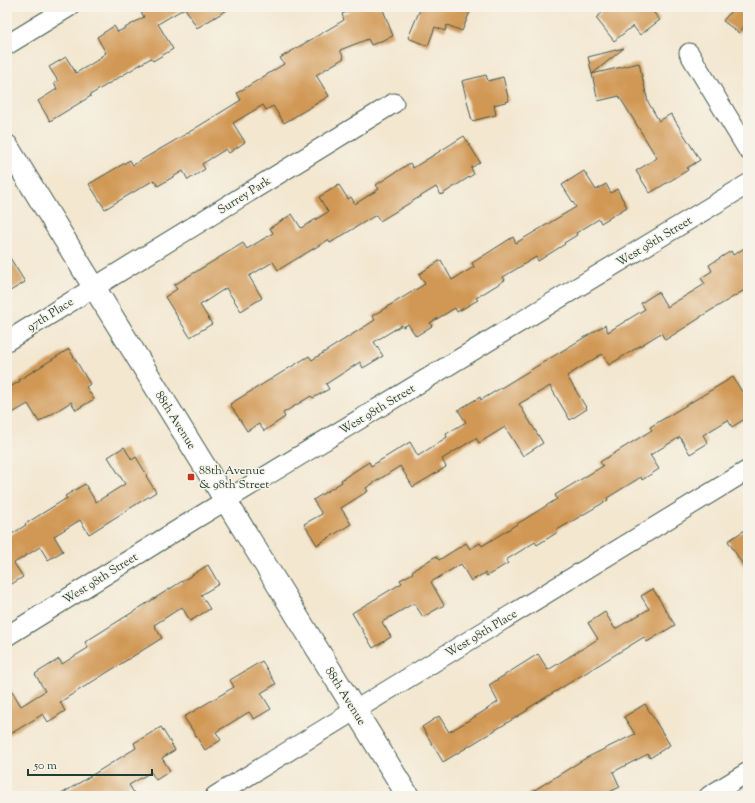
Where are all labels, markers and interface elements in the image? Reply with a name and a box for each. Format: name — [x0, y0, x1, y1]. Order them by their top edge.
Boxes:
street label: Surrey Park — [214, 172, 275, 219]
street label: West 98th Street — [613, 212, 696, 272]
street label: 97th Place — [24, 293, 78, 336]
street label: West 98th Street — [336, 380, 419, 440]
street label: 88th Avenue — [150, 388, 200, 454]
place label: 88th Avenue & 98th Street — [199, 462, 269, 494]
marker: 88th Avenue & 98th Street — [186, 472, 196, 482]
street label: West 98th Street — [59, 549, 142, 609]
street label: West 98th Place — [442, 605, 521, 662]
street label: 88th Avenue — [320, 664, 370, 730]
scale bar — [28, 751, 152, 777]
text: 50 m — [33, 757, 57, 775]

